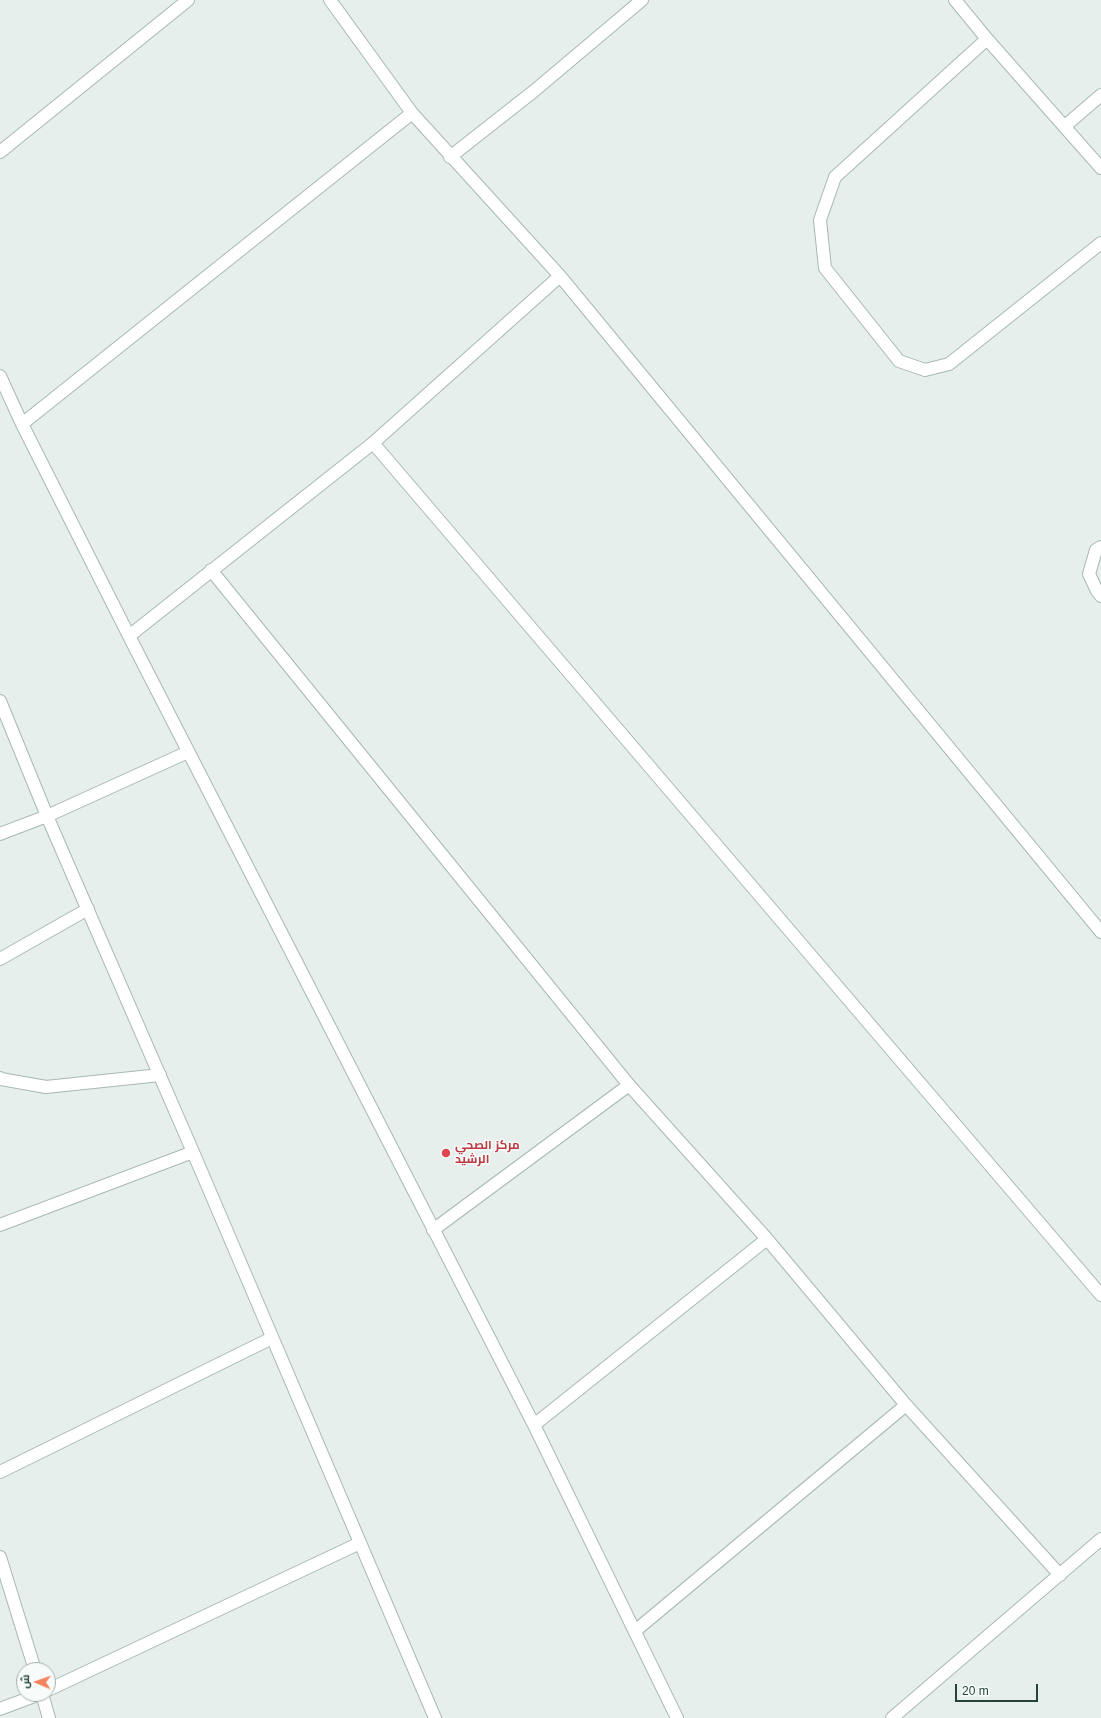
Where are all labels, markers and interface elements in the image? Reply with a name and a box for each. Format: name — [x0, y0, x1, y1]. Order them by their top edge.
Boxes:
place label: مركز الصحي الرشيد — [455, 1139, 520, 1167]
marker: مركز الصحي الرشيد — [440, 1147, 452, 1159]
north arrow — [16, 1662, 56, 1702]
text: ش — [19, 1674, 31, 1689]
scale bar — [957, 1676, 1040, 1702]
text: 20 m — [962, 1684, 989, 1698]

